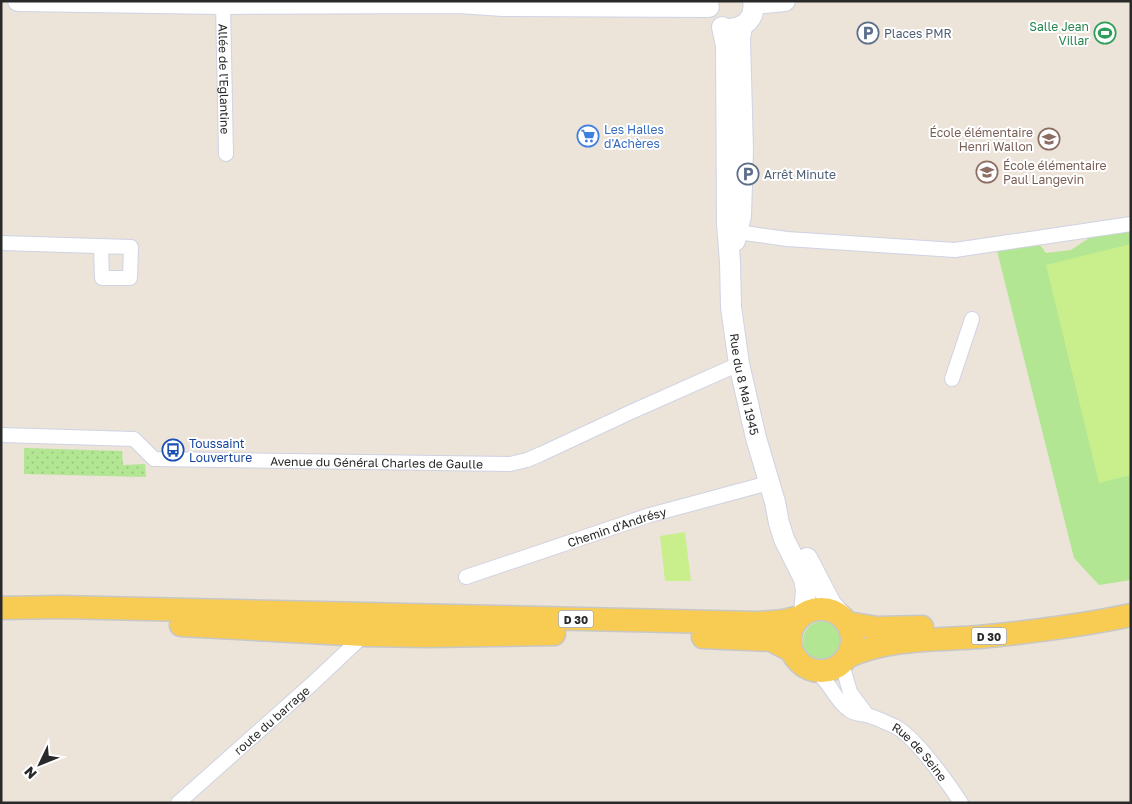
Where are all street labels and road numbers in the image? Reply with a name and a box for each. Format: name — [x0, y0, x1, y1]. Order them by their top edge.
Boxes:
street label: Allée de l'Eglantine — [216, 24, 233, 134]
street label: Rue du 8 Mai 1945 — [727, 332, 763, 437]
street label: Avenue du Général Charles de Gaulle — [270, 453, 483, 471]
street label: Chemin d'Andrésy — [565, 503, 668, 550]
road number: D 30 — [558, 610, 594, 628]
road number: D 30 — [972, 628, 1006, 644]
street label: route du barrage — [231, 682, 312, 757]
street label: Rue de Seine — [890, 719, 951, 784]

